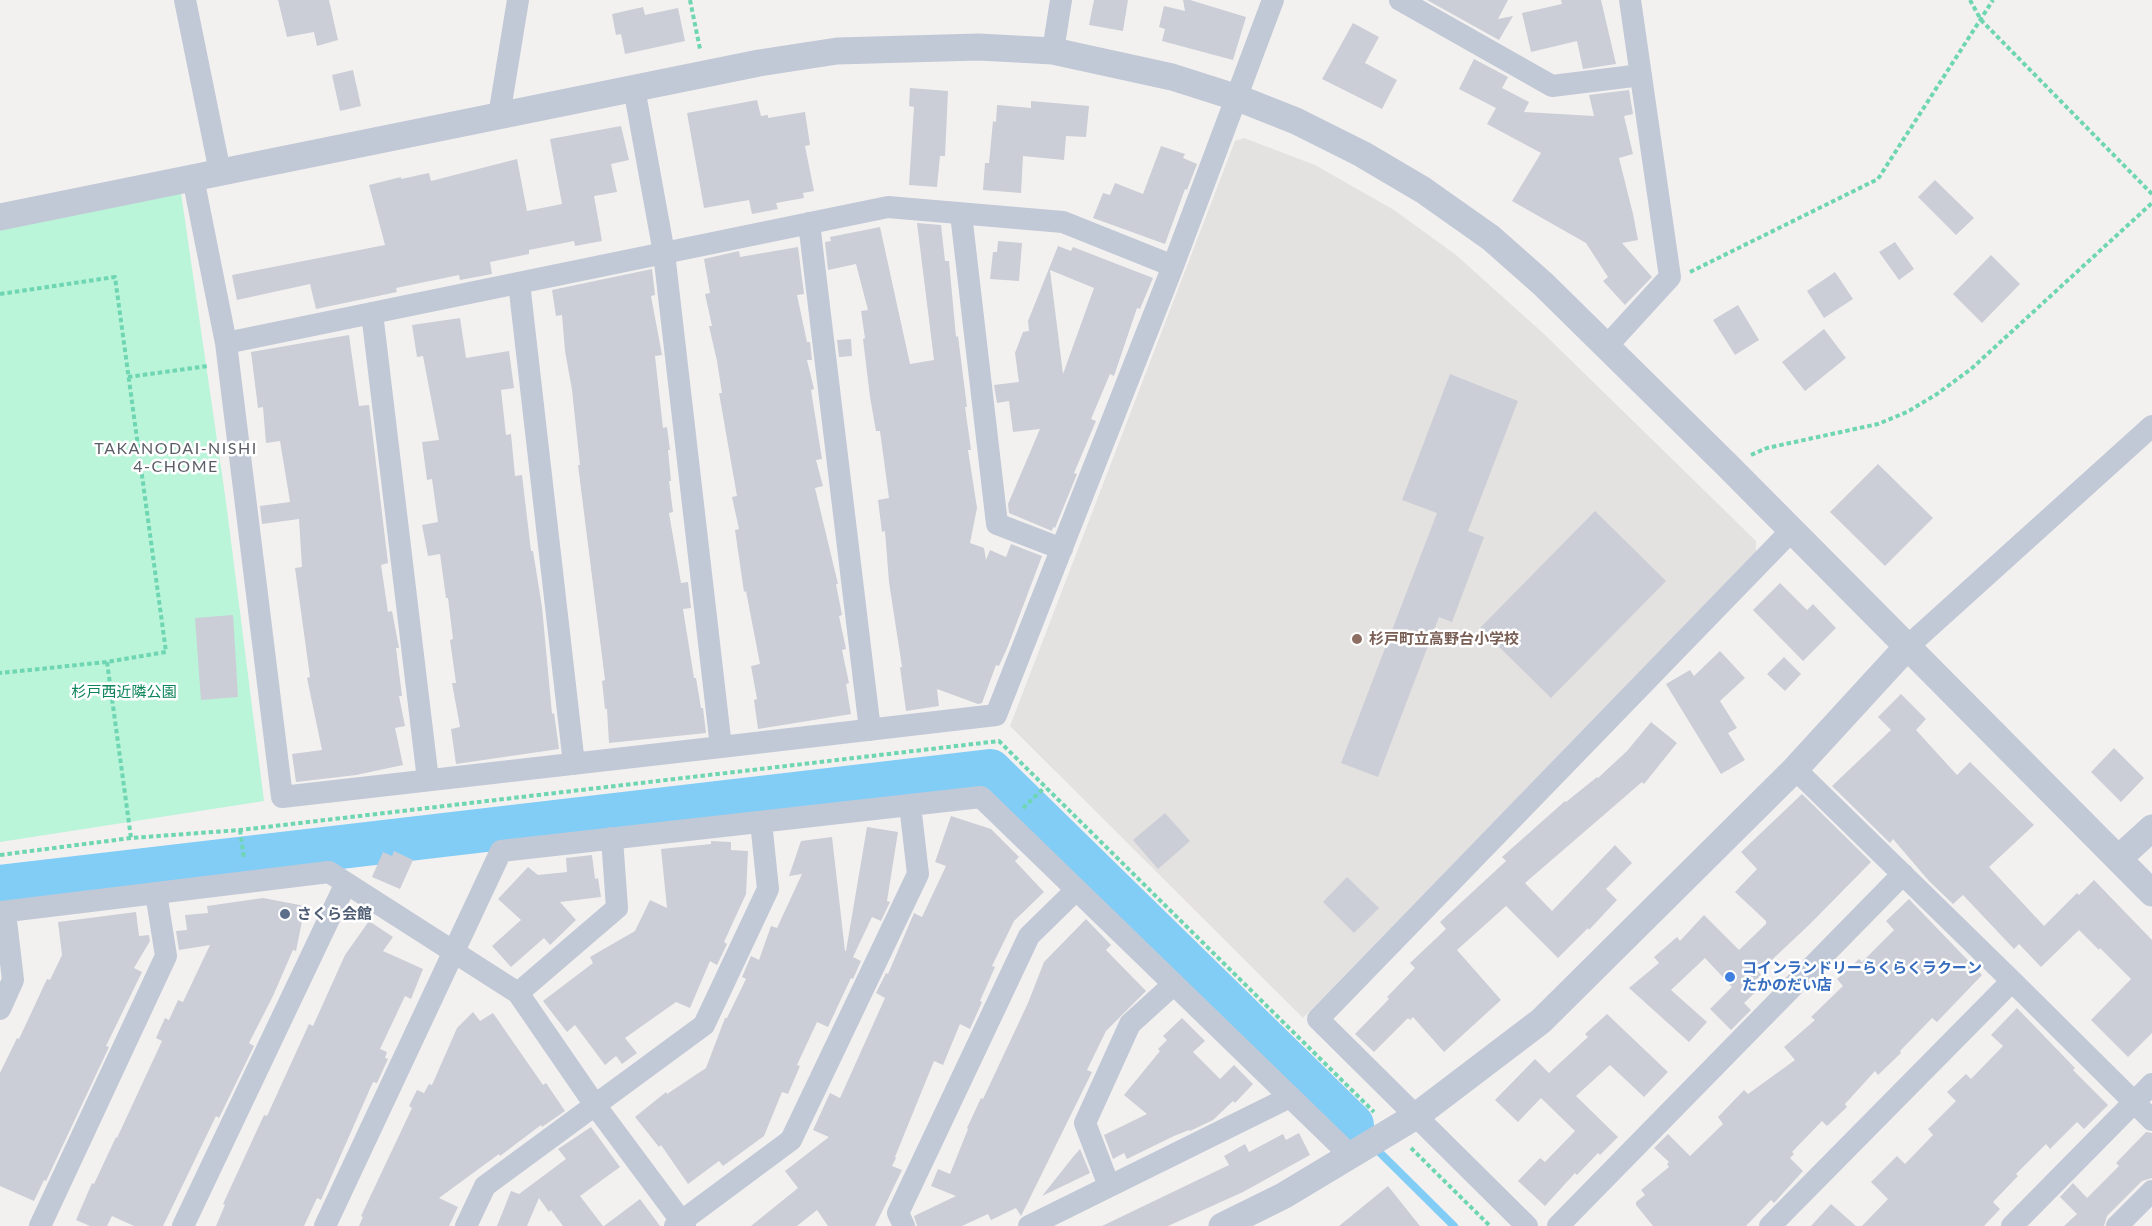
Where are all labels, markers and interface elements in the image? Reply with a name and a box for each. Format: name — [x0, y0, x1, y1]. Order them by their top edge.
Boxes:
district label: TAKANODAI-NISHI 4-CHOME — [94, 439, 258, 477]
place label: 杉戸町立高野台小学校 — [1369, 630, 1519, 648]
marker: 杉戸町立高野台小学校 — [1350, 632, 1364, 646]
park label: 杉戸西近隣公園 — [72, 683, 176, 701]
place label: さくら会館 — [297, 905, 372, 923]
marker: さくら会館 — [278, 907, 292, 921]
place label: コインランドリーらくらくラクーン たかのだい店 — [1742, 959, 1982, 994]
marker: コインランドリーらくらくラクーン たかのだい店 — [1723, 970, 1737, 984]

